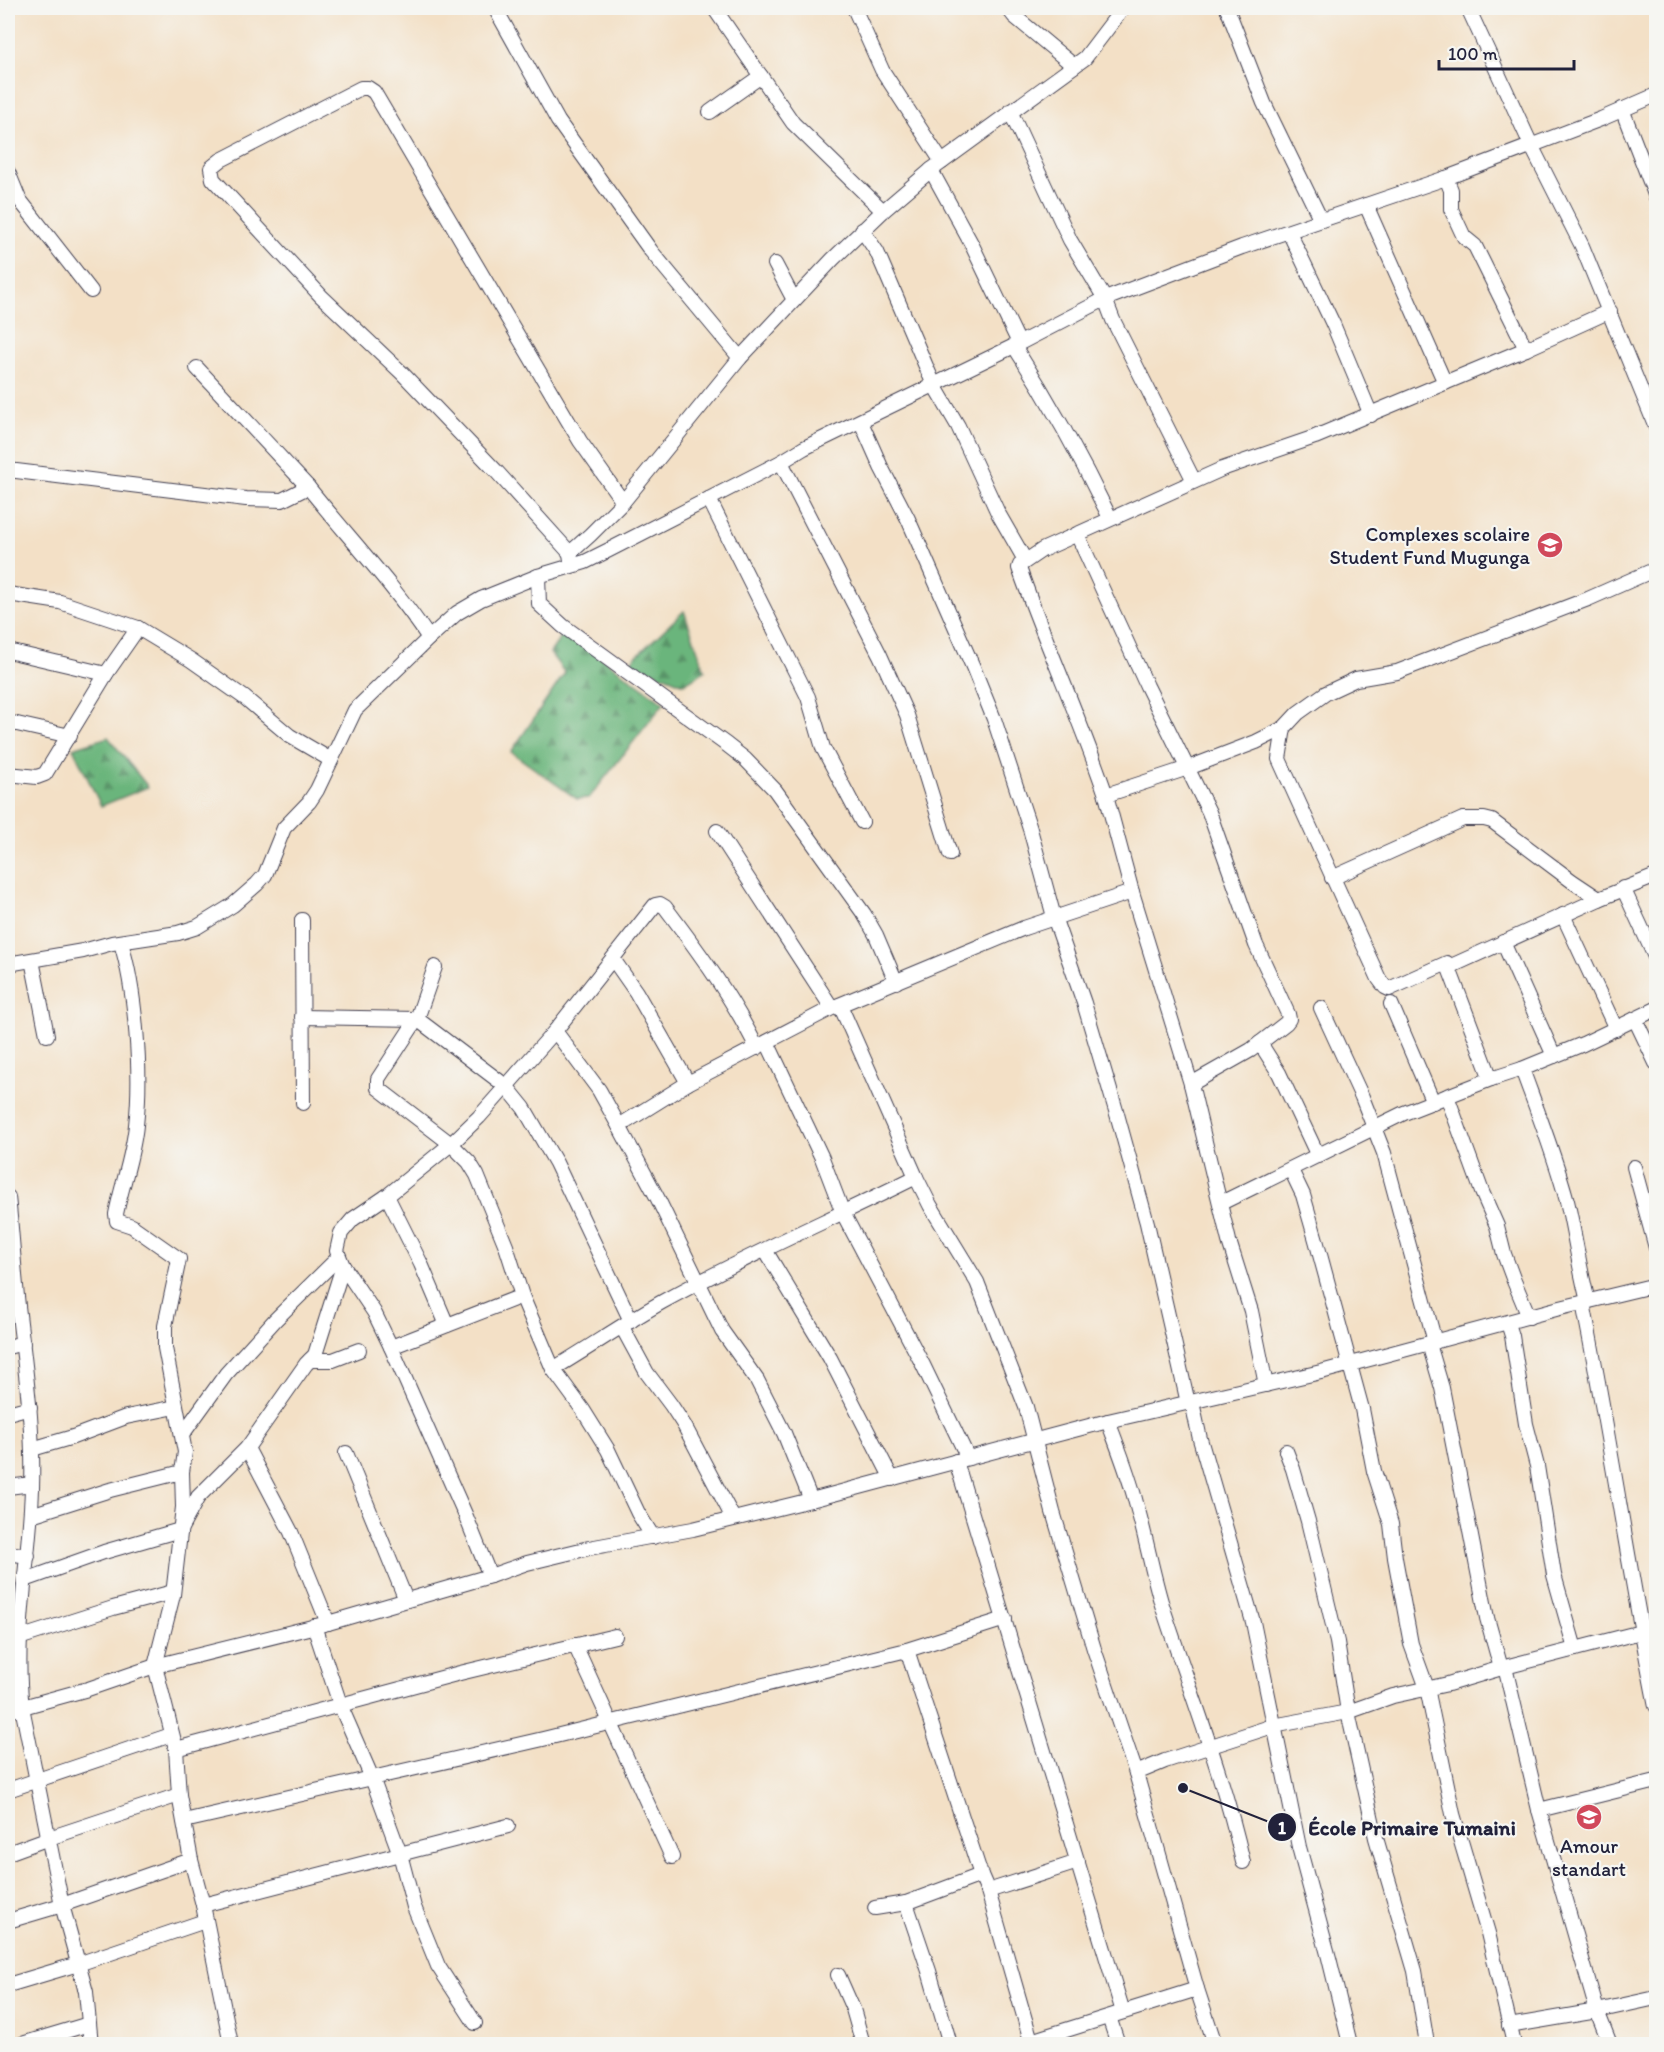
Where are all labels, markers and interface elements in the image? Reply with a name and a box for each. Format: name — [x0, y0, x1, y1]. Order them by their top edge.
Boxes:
scale bar — [1439, 33, 1574, 71]
text: 100 m — [1448, 43, 1498, 65]
place label: Complexes scolaire Student Fund Mugunga — [1330, 522, 1531, 569]
school or university icon: Complexes scolaire Student Fund Mugunga — [1535, 530, 1565, 560]
school or university icon: Amour standart — [1574, 1802, 1604, 1832]
callout: École Primaire Tumaini — [1267, 1808, 1527, 1847]
text: École Primaire Tumaini — [1308, 1815, 1516, 1840]
text: 1 — [1278, 1817, 1287, 1839]
place label: Amour standart — [1552, 1834, 1626, 1881]

